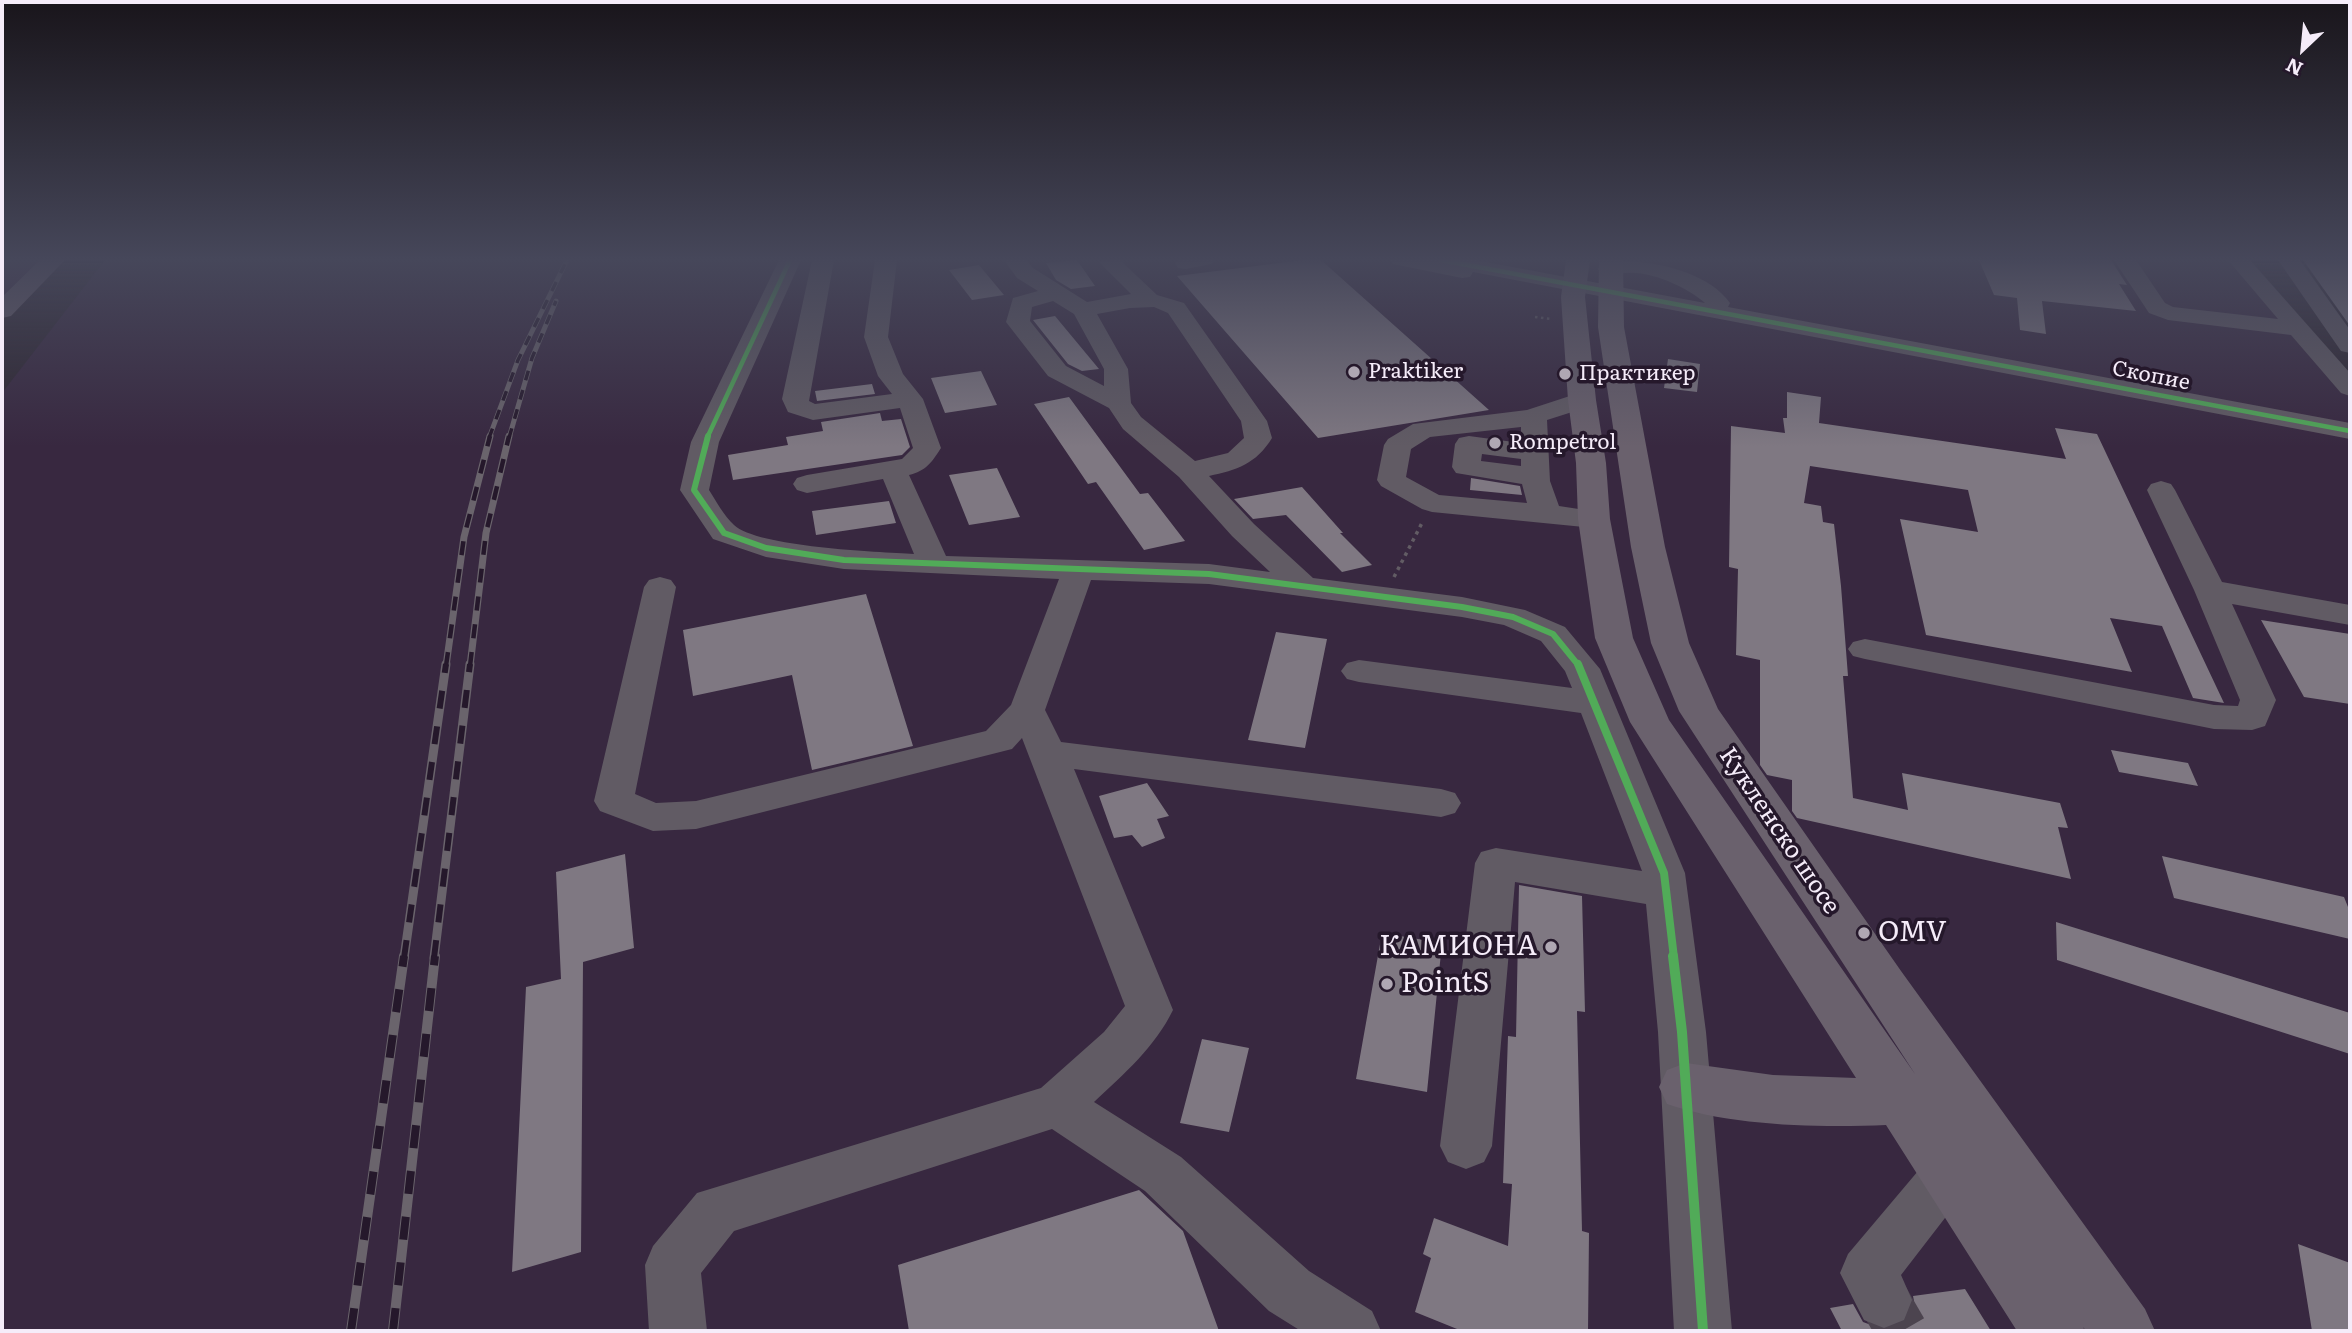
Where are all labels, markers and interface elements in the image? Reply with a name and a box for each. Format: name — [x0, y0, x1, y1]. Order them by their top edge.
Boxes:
north arrow — [2268, 14, 2338, 84]
text: N — [2280, 52, 2307, 84]
street label: Скопие — [2110, 356, 2192, 396]
place label: Praktiker — [1368, 359, 1463, 385]
place label: Практикер — [1579, 361, 1696, 387]
marker: Praktiker — [1346, 364, 1362, 380]
marker: Практикер — [1557, 366, 1573, 382]
place label: Rompetrol — [1509, 430, 1616, 456]
marker: Rompetrol — [1487, 435, 1503, 451]
street label: Кукленско шосе — [1713, 742, 1845, 920]
place label: OMV — [1878, 916, 1947, 950]
marker: OMV — [1856, 925, 1872, 941]
place label: КАМИОНА — [1379, 930, 1537, 964]
marker: КАМИОНА — [1543, 939, 1559, 955]
place label: PointS — [1401, 967, 1489, 1001]
marker: PointS — [1379, 976, 1395, 992]

